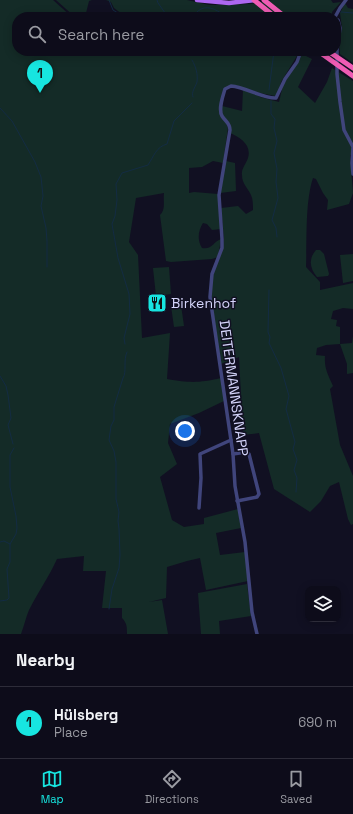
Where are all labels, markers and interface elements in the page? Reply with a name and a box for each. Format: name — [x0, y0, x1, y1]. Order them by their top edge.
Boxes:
search box — [12, 12, 341, 56]
icon: search — [26, 23, 48, 45]
text: Search here — [58, 25, 144, 44]
pin: 1 — [27, 60, 53, 93]
restaurant icon: Birkenhof — [146, 292, 168, 314]
place label: Birkenhof — [171, 294, 236, 312]
street label: DEITERMANNSKNAPP — [216, 319, 252, 457]
your location — [175, 421, 195, 441]
map controls — [305, 586, 341, 622]
button: layers — [305, 586, 341, 622]
text: Nearby — [16, 649, 75, 671]
text: Hülsberg — [54, 705, 118, 724]
text: 1 — [26, 714, 32, 731]
text: 690 m — [298, 714, 337, 731]
text: Place — [54, 724, 88, 741]
tab: Map — [41, 768, 64, 806]
tab: Directions — [145, 768, 199, 806]
tab: Saved — [280, 768, 312, 806]

